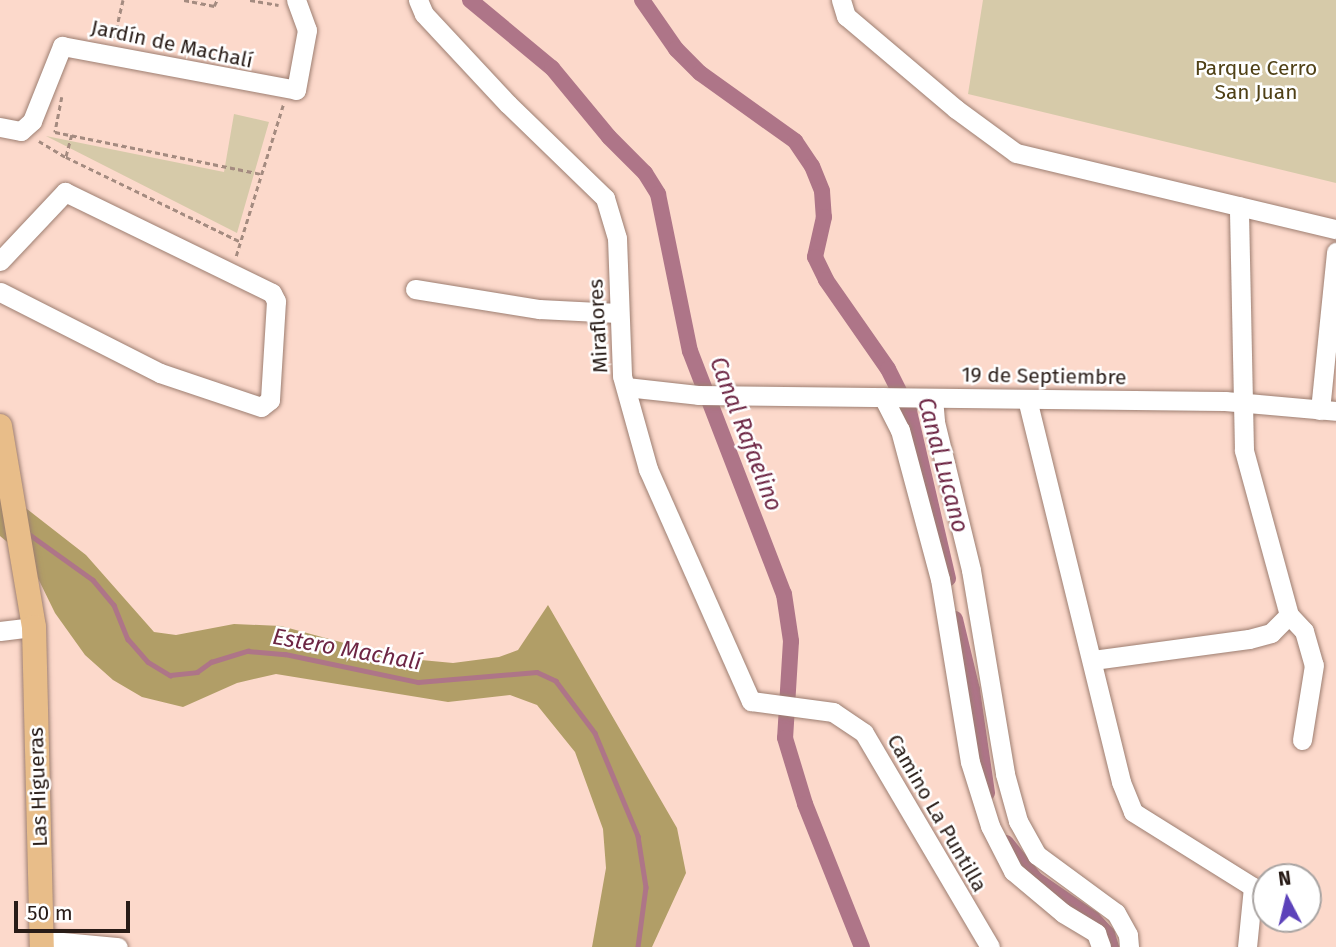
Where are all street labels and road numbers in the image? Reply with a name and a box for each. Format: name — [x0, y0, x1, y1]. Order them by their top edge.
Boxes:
street label: Jardín de Machalí — [89, 15, 255, 73]
street label: Miraflores — [583, 278, 613, 374]
street label: 19 de Septiembre — [961, 362, 1127, 390]
street label: Las Higueras — [23, 727, 53, 847]
street label: Camino La Puntilla — [882, 730, 992, 896]

